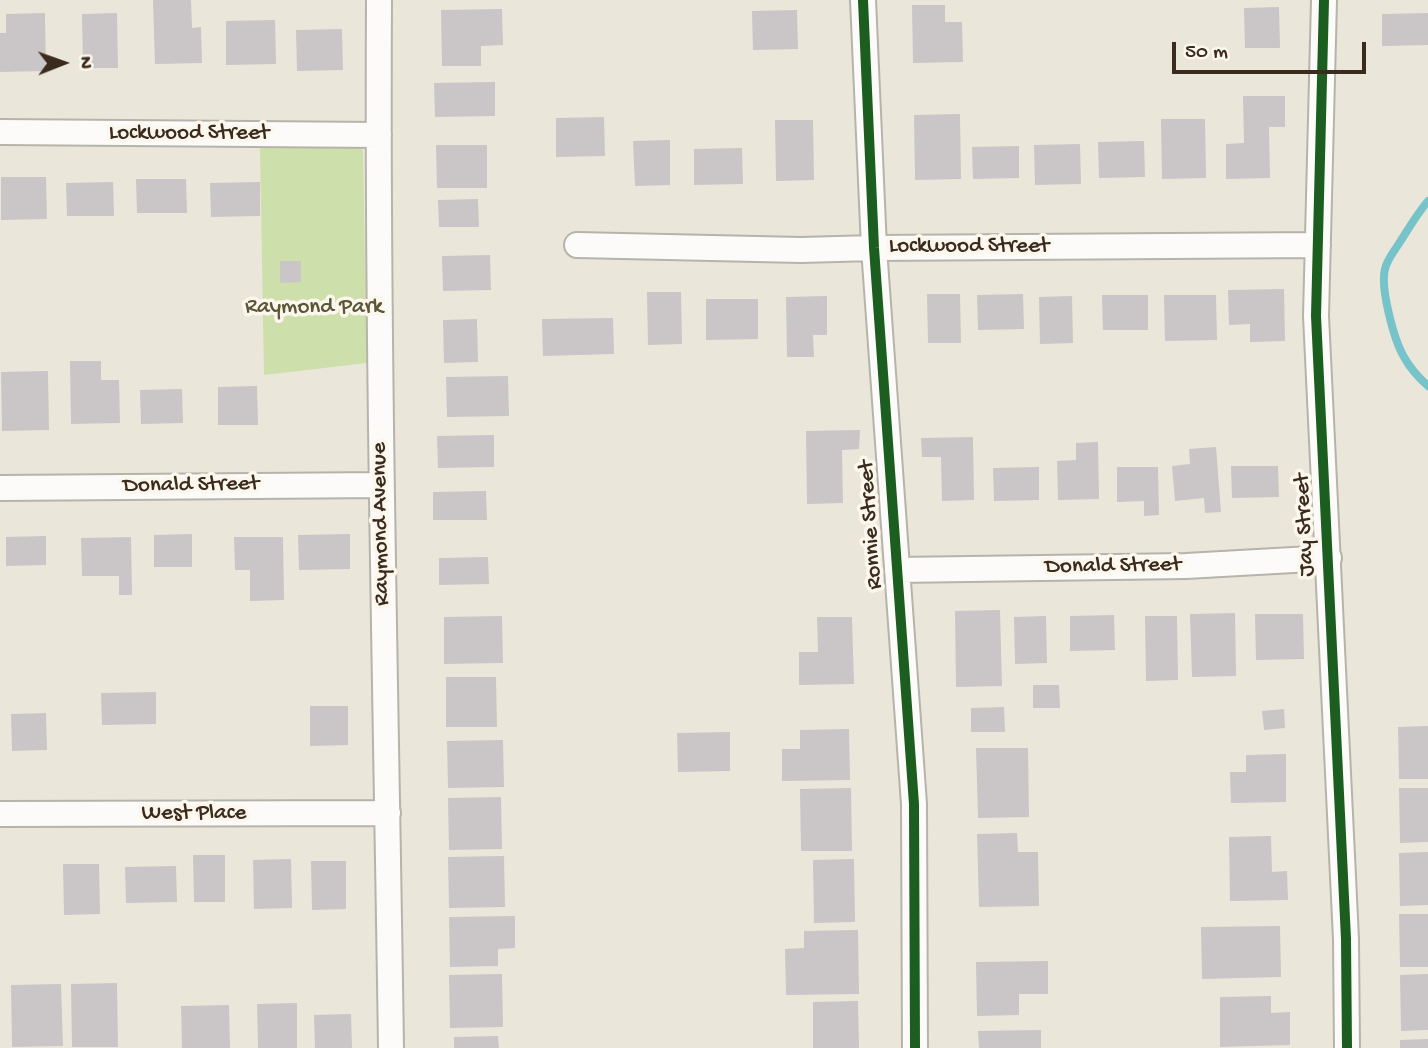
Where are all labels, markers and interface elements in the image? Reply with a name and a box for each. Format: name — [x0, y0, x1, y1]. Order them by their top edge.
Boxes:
north arrow — [28, 28, 98, 98]
scale bar — [1176, 28, 1370, 72]
text: 50 m — [1185, 41, 1228, 66]
text: N — [73, 56, 96, 69]
street label: Lockwood Street — [109, 120, 269, 148]
street label: Lockwood Street — [889, 233, 1049, 261]
park label: Raymond Park — [245, 294, 383, 322]
street label: Raymond Avenue — [367, 442, 397, 606]
street label: Ronnie Street — [854, 459, 890, 591]
street label: Donald Street — [123, 471, 259, 501]
street label: Jay Street — [1290, 473, 1322, 577]
street label: Donald Street — [1045, 552, 1181, 582]
street label: West Place — [142, 800, 246, 828]

